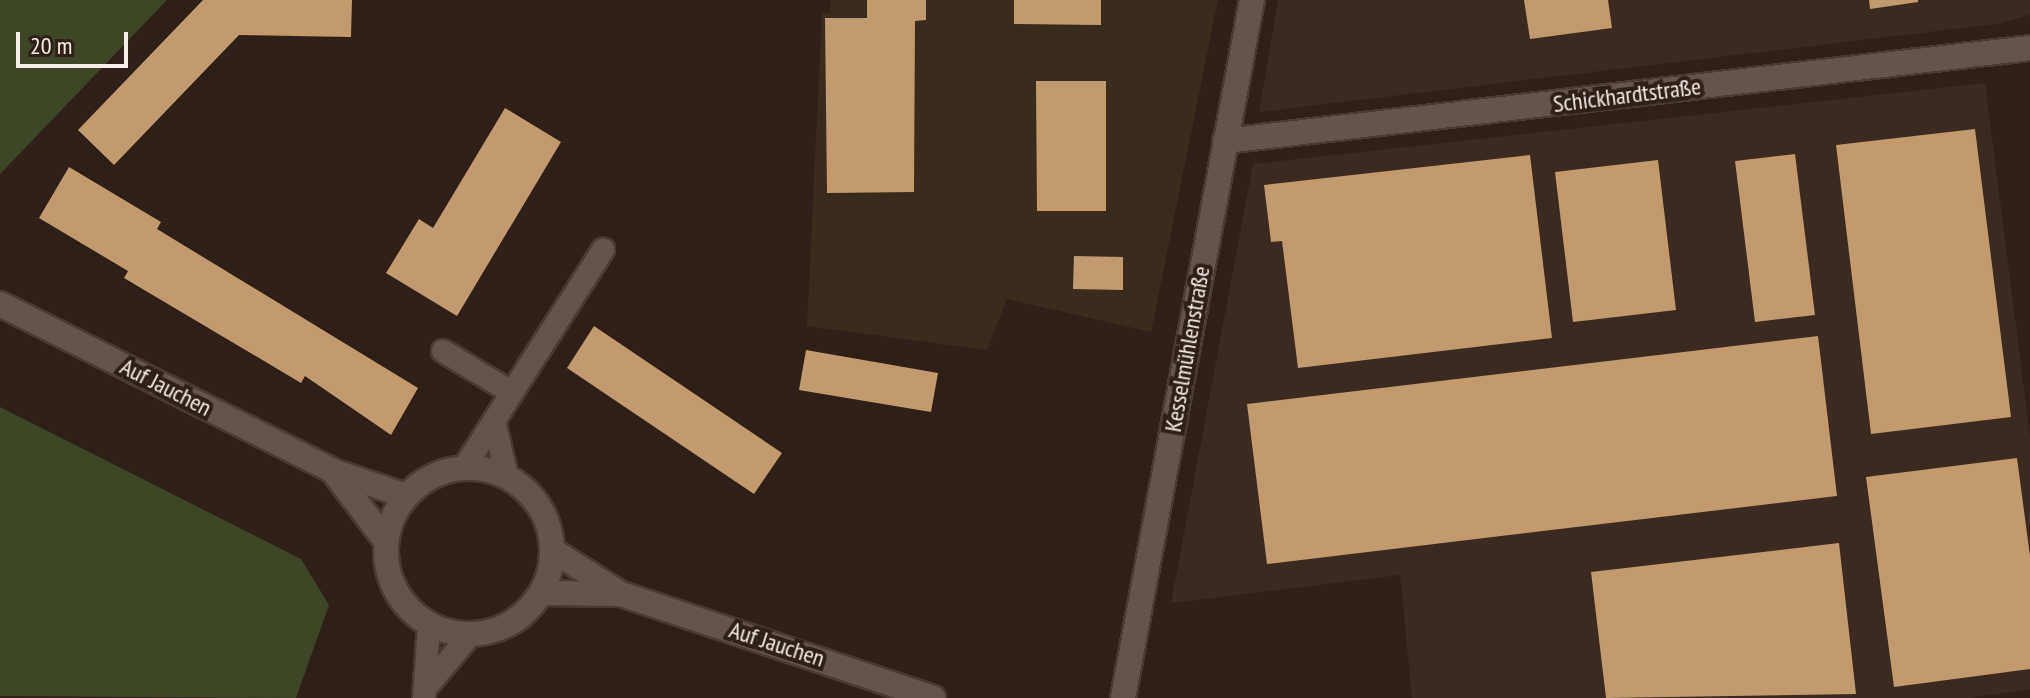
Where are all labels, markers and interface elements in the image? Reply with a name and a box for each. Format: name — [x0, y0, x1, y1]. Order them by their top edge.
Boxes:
scale bar — [20, 16, 132, 66]
text: 20 m — [30, 30, 72, 61]
street label: Schickhardtstraße — [1551, 72, 1703, 118]
street label: Kesselmühlenstraße — [1158, 264, 1216, 434]
street label: Auf Jauchen — [116, 352, 216, 422]
street label: Auf Jauchen — [726, 615, 828, 673]

